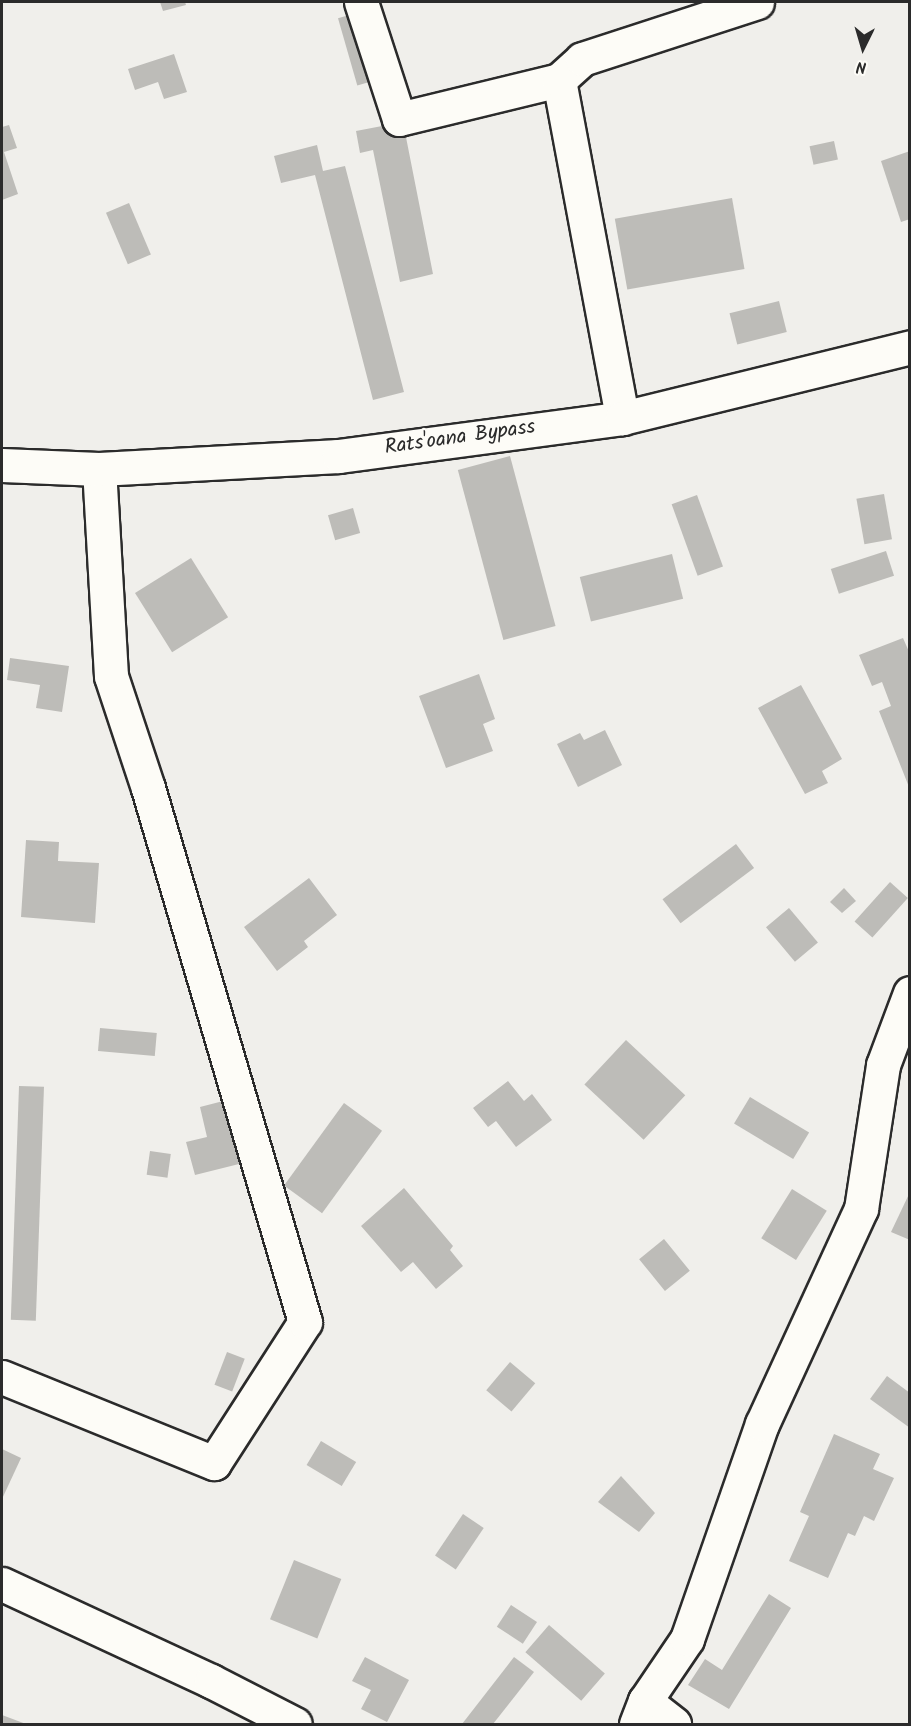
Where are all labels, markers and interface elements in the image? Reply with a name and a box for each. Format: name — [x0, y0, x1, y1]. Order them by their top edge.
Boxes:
north arrow — [833, 18, 893, 78]
text: N — [855, 54, 868, 79]
street label: Rats'oana Bypass — [383, 415, 537, 461]

